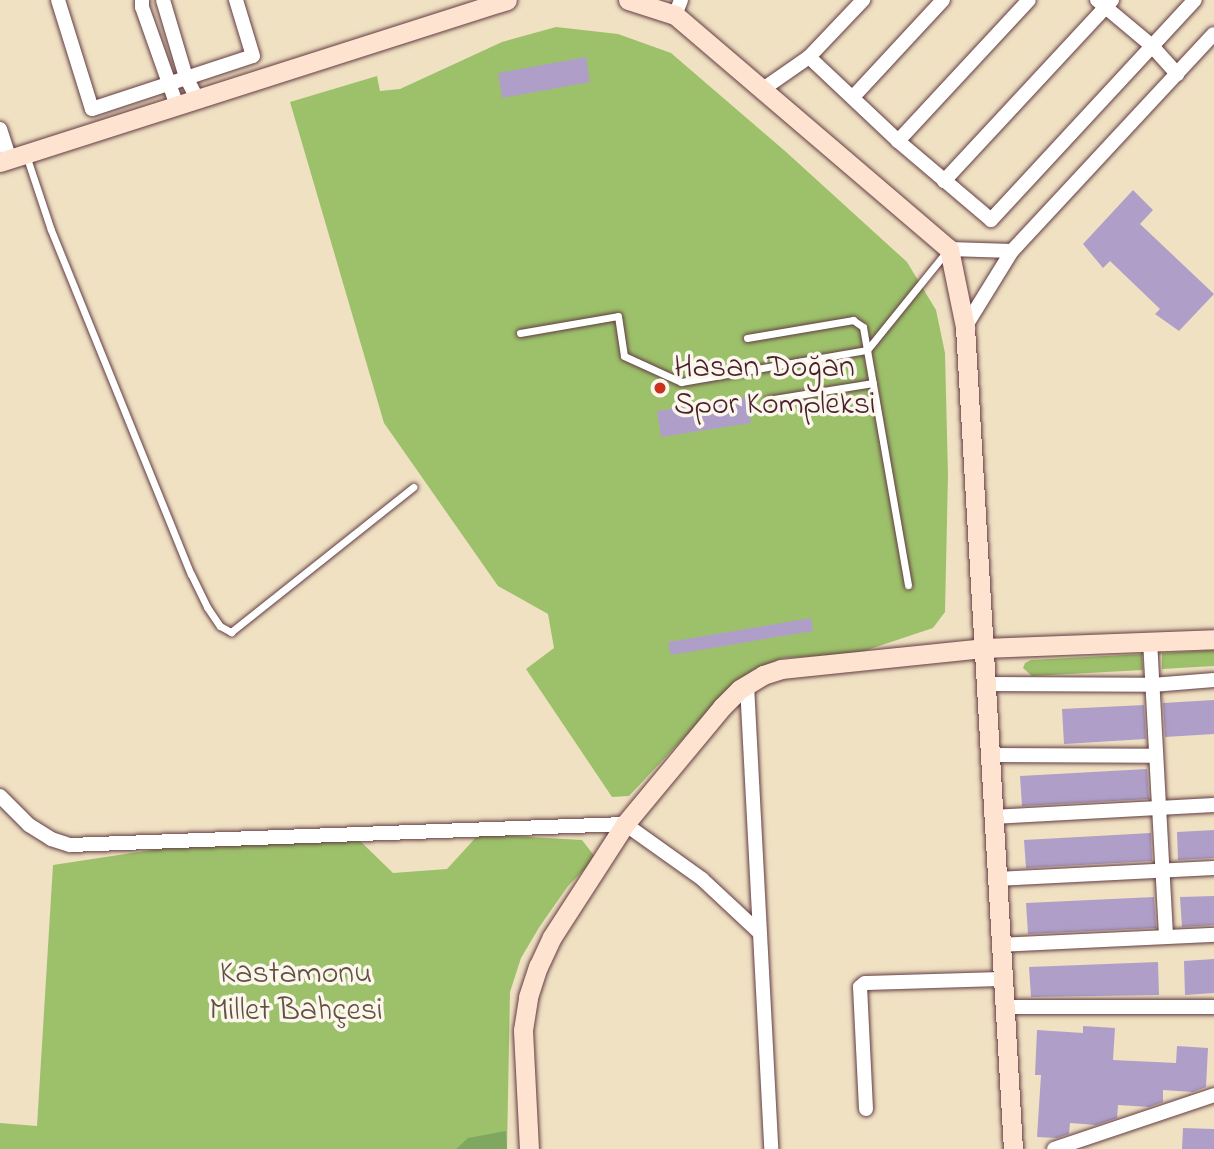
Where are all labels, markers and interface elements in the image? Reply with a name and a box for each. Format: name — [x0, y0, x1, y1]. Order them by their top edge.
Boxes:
place label: Hasan Doğan Spor Kompleksi — [674, 351, 876, 426]
marker: Hasan Doğan Spor Kompleksi — [652, 380, 668, 396]
park label: Kastamonu Millet Bahçesi — [209, 957, 383, 1032]

